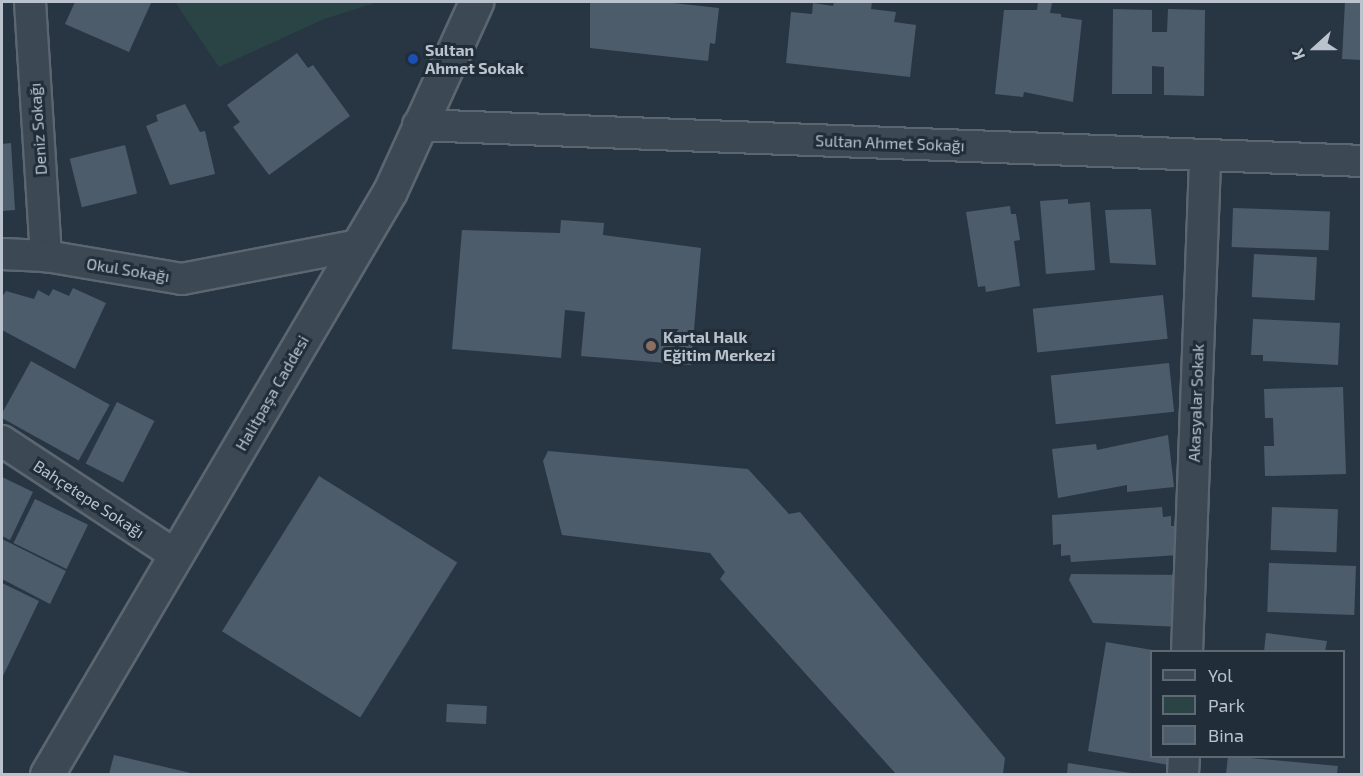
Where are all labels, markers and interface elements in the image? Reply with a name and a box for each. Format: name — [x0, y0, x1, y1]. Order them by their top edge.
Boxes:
north arrow — [1285, 18, 1345, 78]
place label: Sultan Ahmet Sokak — [425, 40, 524, 78]
text: K — [1287, 46, 1308, 63]
marker: Sultan Ahmet Sokak — [406, 52, 420, 66]
street label: Deniz Sokağı — [25, 82, 51, 176]
street label: Sultan Ahmet Sokağı — [815, 131, 965, 155]
street label: Okul Sokağı — [85, 254, 171, 286]
place label: Kartal Halk Eğitim Merkezi — [663, 327, 775, 365]
street label: Halitpaşa Caddesi — [231, 332, 313, 454]
marker: Kartal Halk Eğitim Merkezi — [644, 339, 658, 353]
street label: Akasyalar Sokak — [1184, 343, 1208, 463]
street label: Bahçetepe Sokağı — [30, 456, 148, 542]
legend — [1150, 650, 1345, 758]
text: Yol — [1208, 664, 1233, 686]
text: Park — [1208, 694, 1245, 716]
text: Bina — [1208, 724, 1244, 746]

